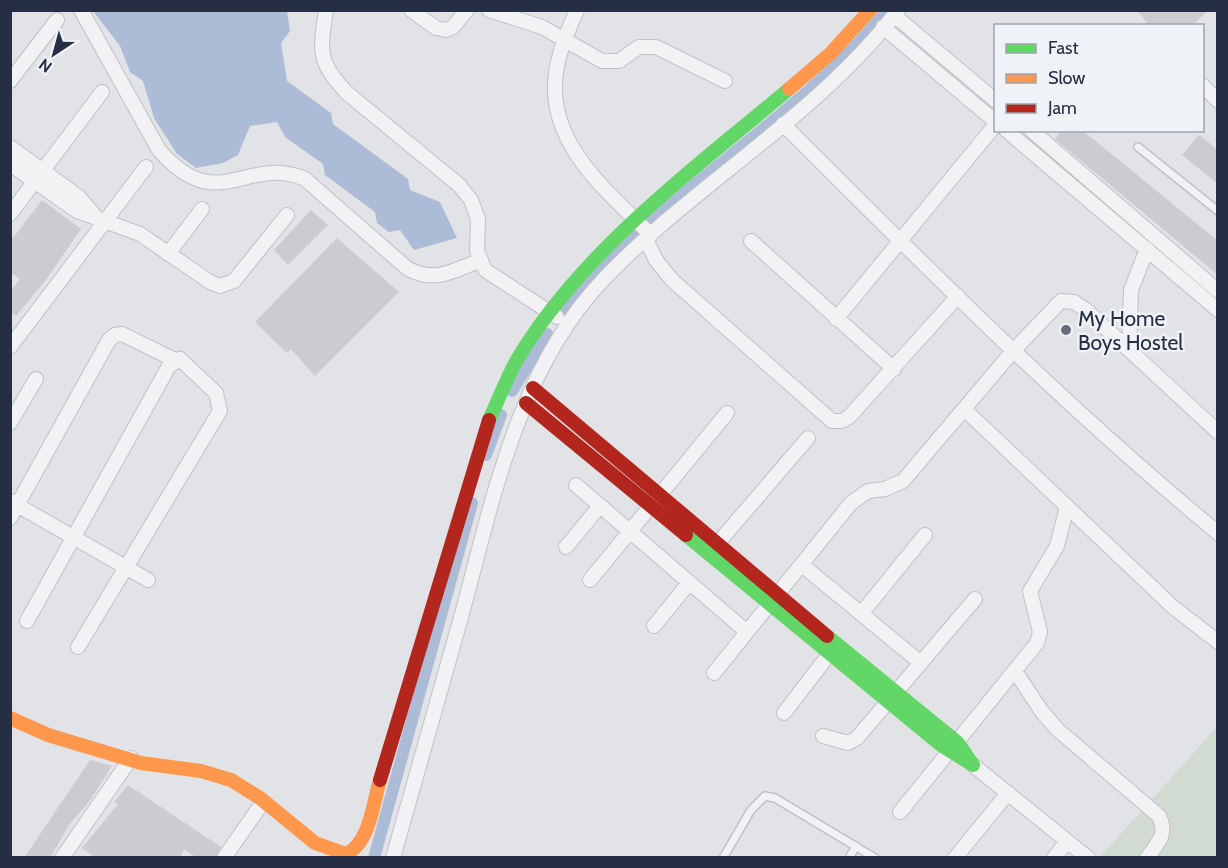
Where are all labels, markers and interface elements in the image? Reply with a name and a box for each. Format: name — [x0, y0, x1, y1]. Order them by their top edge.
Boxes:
north arrow — [24, 24, 84, 84]
legend — [994, 24, 1204, 132]
text: Fast — [1048, 37, 1079, 59]
text: N — [35, 55, 56, 77]
text: Slow — [1048, 67, 1085, 89]
text: Jam — [1047, 97, 1077, 119]
place label: My Home Boys Hostel — [1078, 306, 1183, 355]
marker: My Home Boys Hostel — [1059, 323, 1073, 337]

